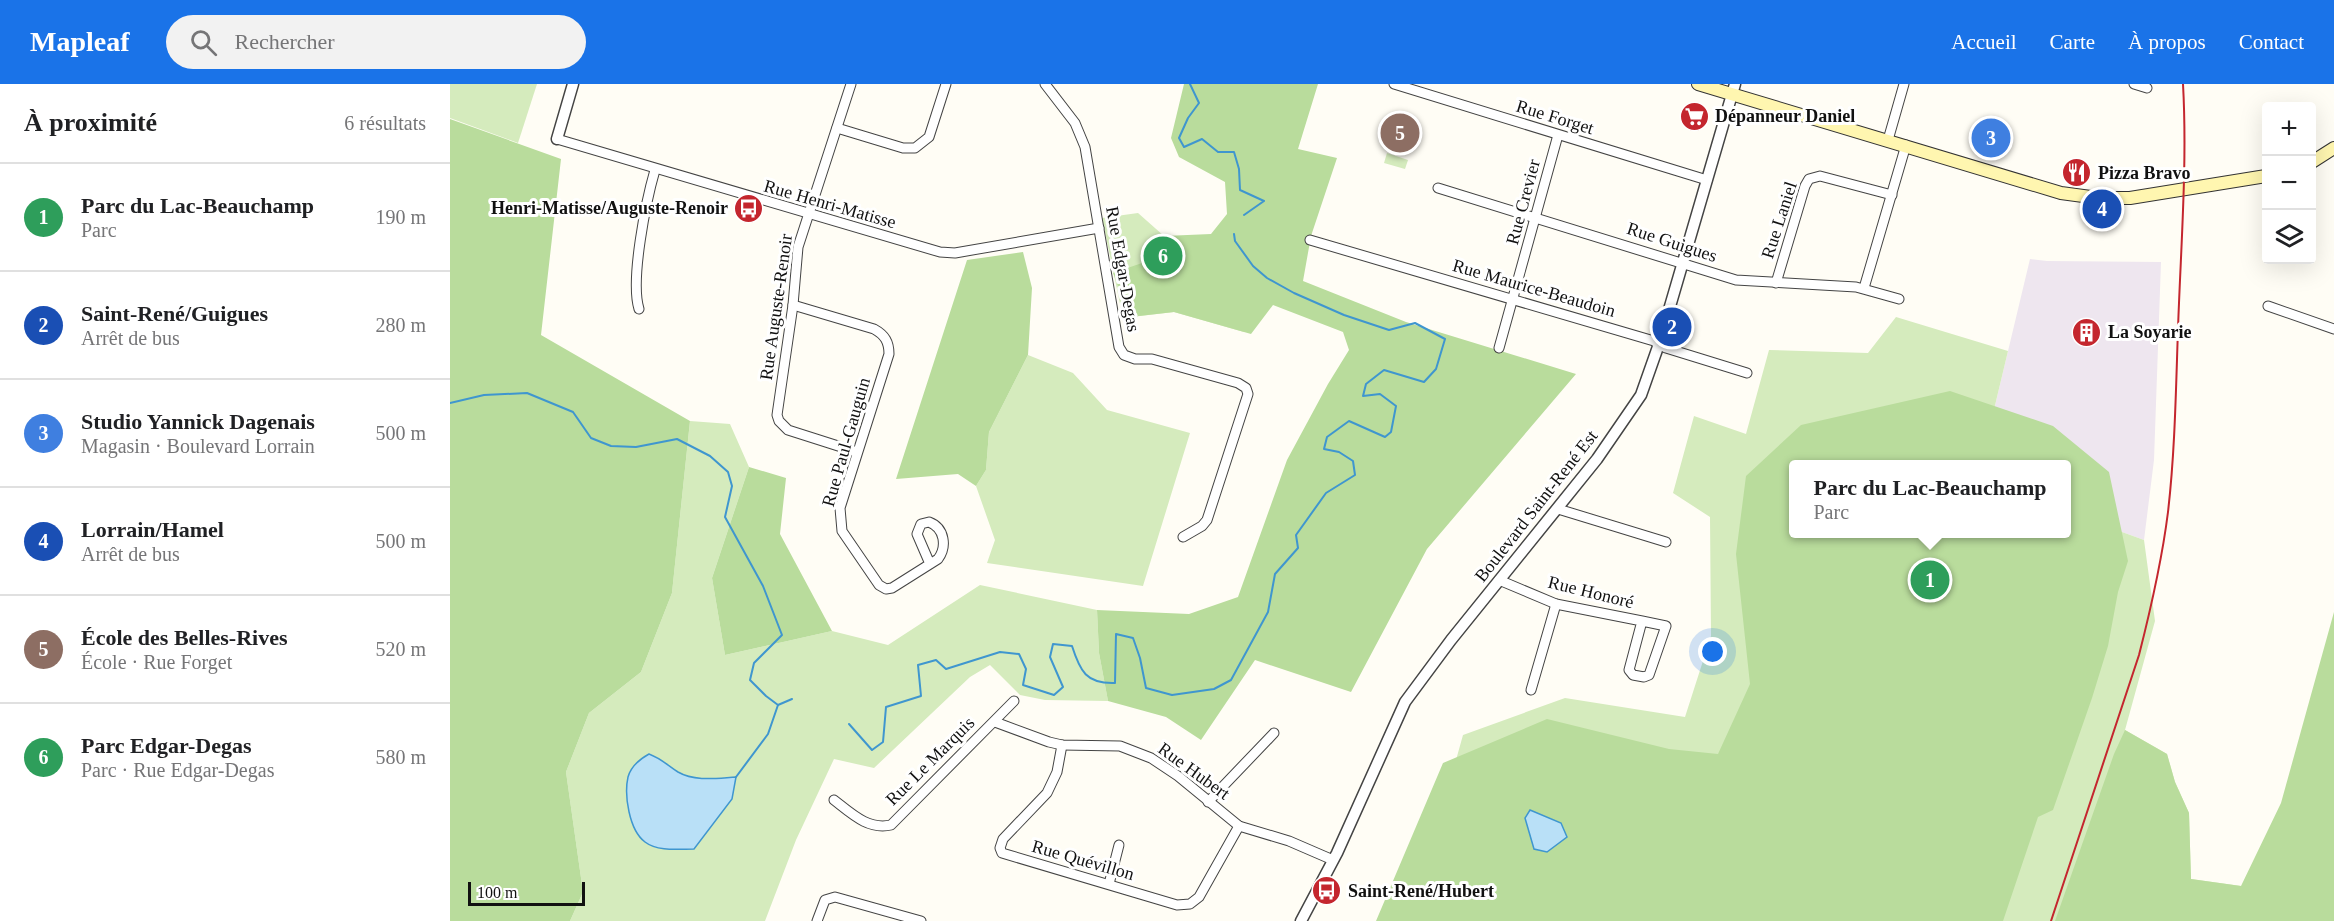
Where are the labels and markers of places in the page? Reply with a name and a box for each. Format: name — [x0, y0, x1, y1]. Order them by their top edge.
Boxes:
supermarket icon: Dépanneur Daniel — [1678, 100, 1710, 132]
place label: Dépanneur Daniel — [1715, 106, 1855, 126]
pin: 5 — [1380, 110, 1420, 156]
pin: 3 — [1972, 116, 2010, 160]
restaurant icon: Pizza Bravo — [2061, 157, 2093, 189]
place label: Pizza Bravo — [2098, 163, 2190, 183]
pin: 4 — [2082, 186, 2122, 232]
bus stop icon: Henri-Matisse/Auguste-Renoir — [733, 192, 765, 224]
place label: Henri-Matisse/Auguste-Renoir — [491, 198, 728, 218]
pin: 6 — [1144, 234, 1182, 279]
pin: 2 — [1652, 304, 1692, 350]
building icon: La Soyarie — [2071, 316, 2103, 348]
place label: La Soyarie — [2108, 322, 2192, 342]
pin: 1 — [1910, 558, 1950, 602]
bus stop icon: Saint-René/Hubert — [1311, 875, 1343, 907]
place label: Saint-René/Hubert — [1348, 881, 1494, 901]

